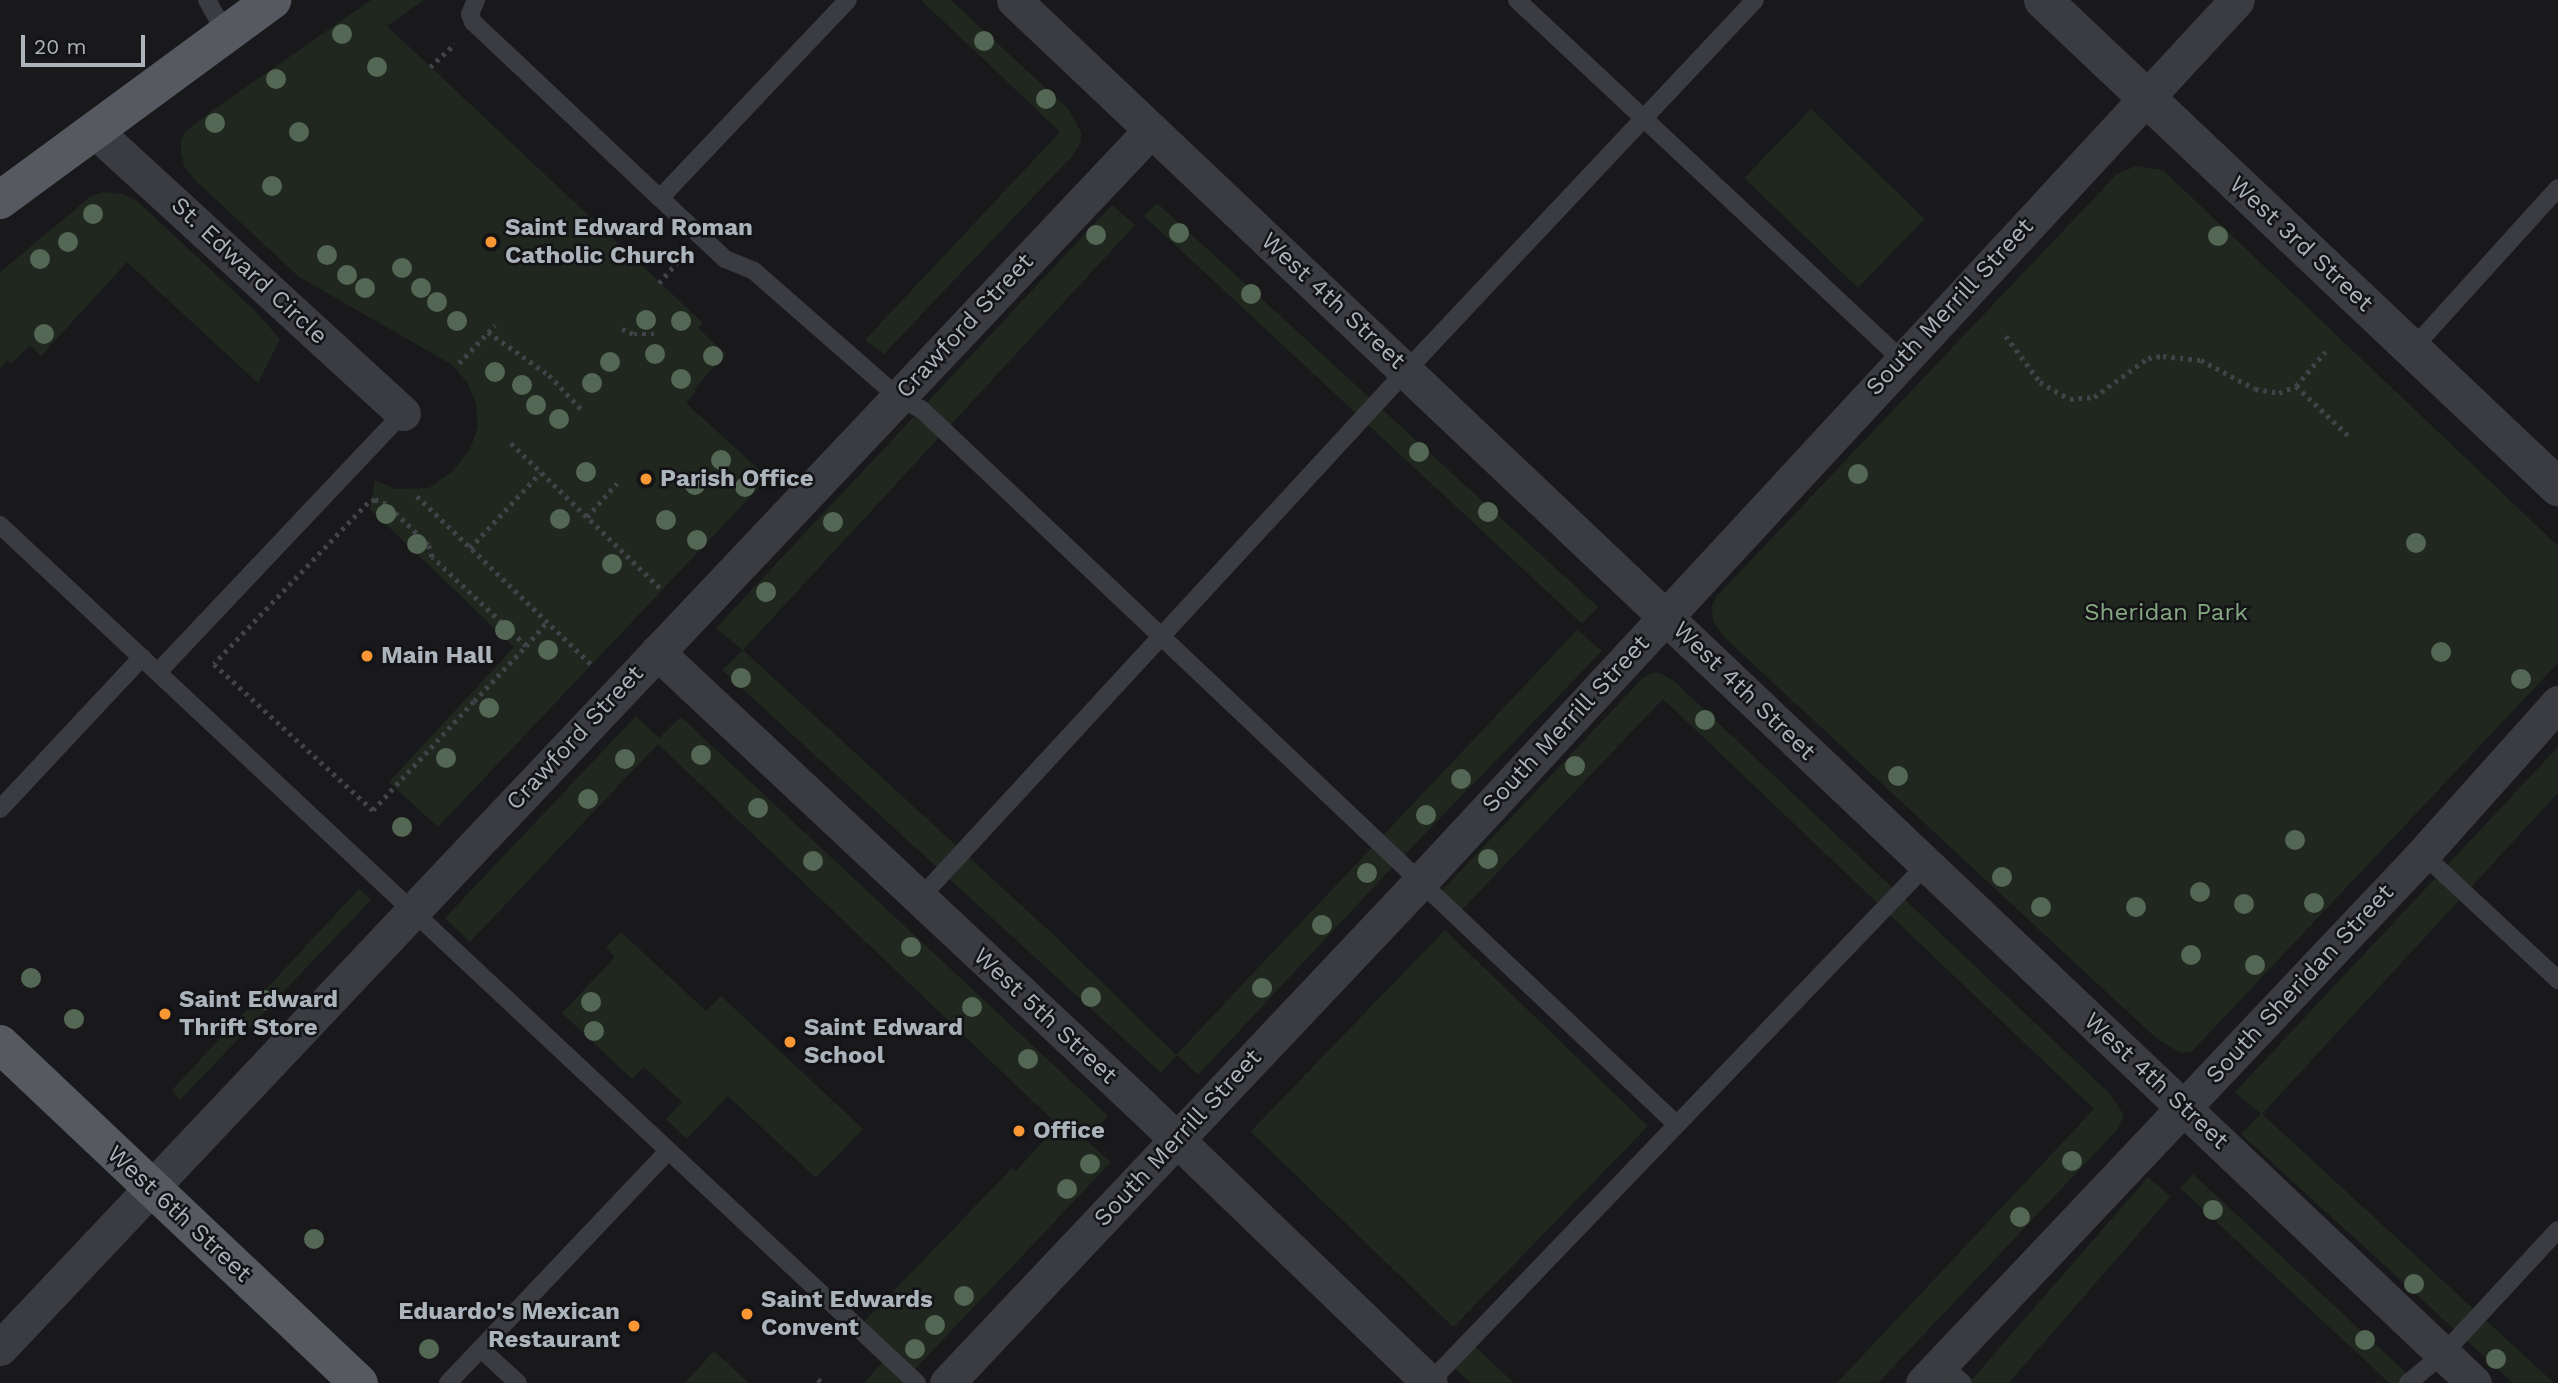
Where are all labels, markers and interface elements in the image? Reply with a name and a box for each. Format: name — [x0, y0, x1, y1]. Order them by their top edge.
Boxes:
scale bar — [24, 21, 149, 65]
text: 20 m — [34, 34, 86, 59]
street label: West 3rd Street — [2223, 170, 2379, 318]
street label: St. Edward Circle — [165, 191, 333, 351]
street label: South Merrill Street — [1860, 212, 2040, 402]
place label: Saint Edward Roman Catholic Church — [505, 214, 753, 270]
street label: West 4th Street — [1255, 227, 1411, 375]
marker: Saint Edward Roman Catholic Church — [483, 234, 499, 250]
street label: Crawford Street — [890, 248, 1040, 404]
place label: Parish Office — [660, 465, 814, 493]
marker: Parish Office — [638, 471, 654, 487]
park label: Sheridan Park — [2084, 599, 2248, 627]
street label: West 4th Street — [1667, 616, 1821, 766]
street label: South Merrill Street — [1476, 629, 1656, 819]
place label: Main Hall — [381, 642, 493, 670]
marker: Main Hall — [359, 648, 375, 664]
street label: Crawford Street — [500, 660, 650, 816]
street label: South Sheridan Street — [2200, 878, 2400, 1090]
street label: West 5th Street — [967, 942, 1123, 1090]
place label: Saint Edward Thrift Store — [179, 986, 338, 1042]
marker: Saint Edward Thrift Store — [157, 1006, 173, 1022]
street label: West 4th Street — [2078, 1007, 2234, 1155]
place label: Saint Edward School — [804, 1014, 963, 1070]
marker: Saint Edward School — [782, 1034, 798, 1050]
street label: South Merrill Street — [1088, 1043, 1268, 1233]
place label: Office — [1033, 1117, 1105, 1145]
marker: Office — [1011, 1123, 1027, 1139]
street label: West 6th Street — [101, 1140, 257, 1288]
place label: Saint Edwards Convent — [761, 1286, 933, 1342]
place label: Eduardo's Mexican Restaurant — [398, 1298, 620, 1354]
marker: Saint Edwards Convent — [739, 1306, 755, 1322]
marker: Eduardo's Mexican Restaurant — [626, 1318, 642, 1334]

